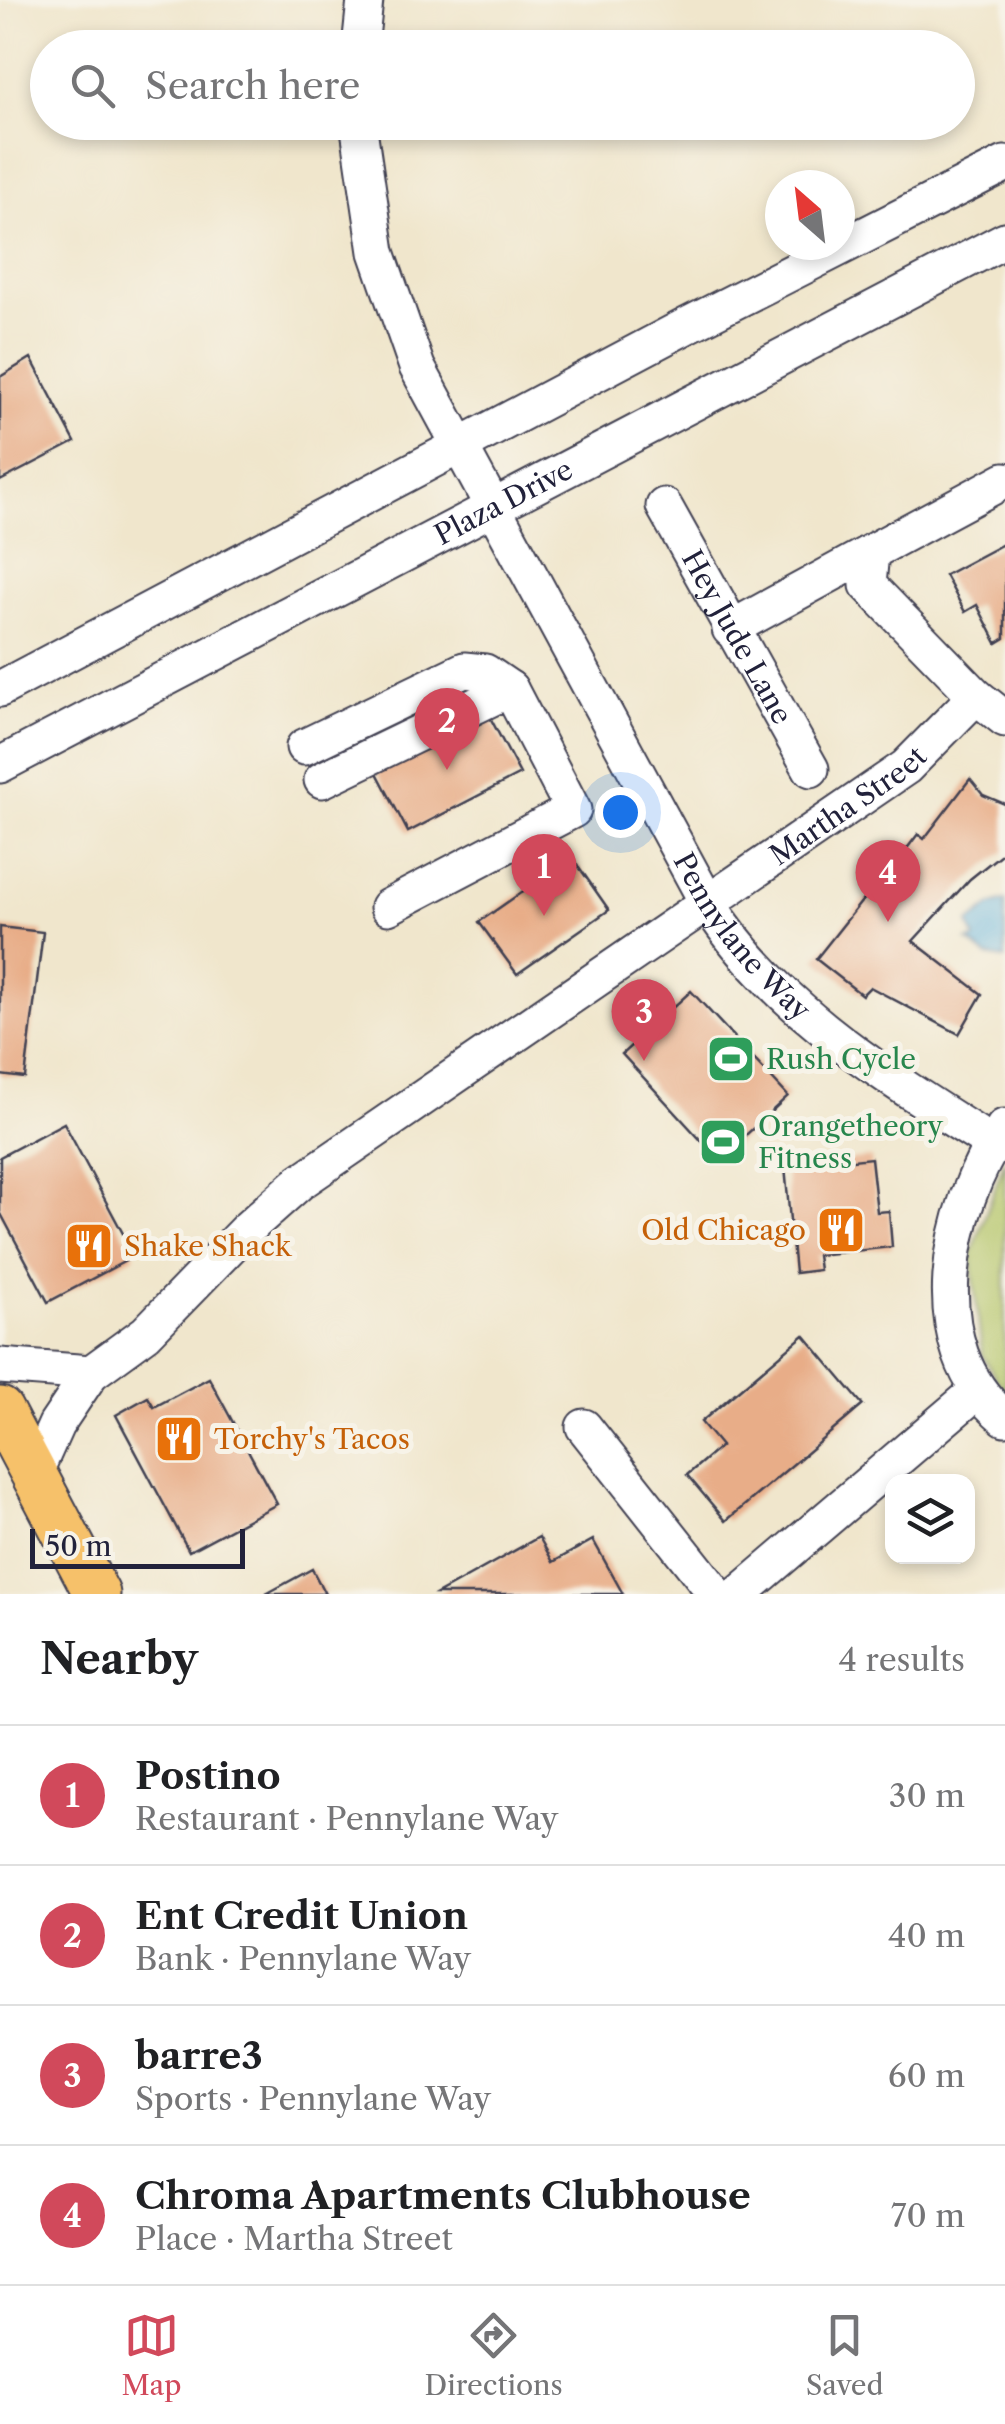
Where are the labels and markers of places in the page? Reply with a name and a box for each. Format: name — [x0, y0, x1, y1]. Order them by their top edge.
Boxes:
pin: 2 — [414, 688, 480, 770]
pin: 1 — [512, 834, 576, 916]
pin: 4 — [856, 840, 920, 922]
pin: 3 — [612, 978, 676, 1061]
sports icon: Rush Cycle — [705, 1033, 757, 1085]
place label: Rush Cycle — [766, 1042, 916, 1076]
place label: Orangetheory Fitness — [758, 1109, 944, 1175]
sports icon: Orangetheory Fitness — [697, 1116, 749, 1168]
restaurant icon: Old Chicago — [815, 1204, 867, 1256]
place label: Old Chicago — [641, 1213, 806, 1247]
restaurant icon: Shake Shack — [63, 1220, 115, 1272]
place label: Shake Shack — [124, 1229, 293, 1263]
restaurant icon: Torchy's Tacos — [153, 1413, 205, 1465]
place label: Torchy's Tacos — [214, 1422, 410, 1456]

